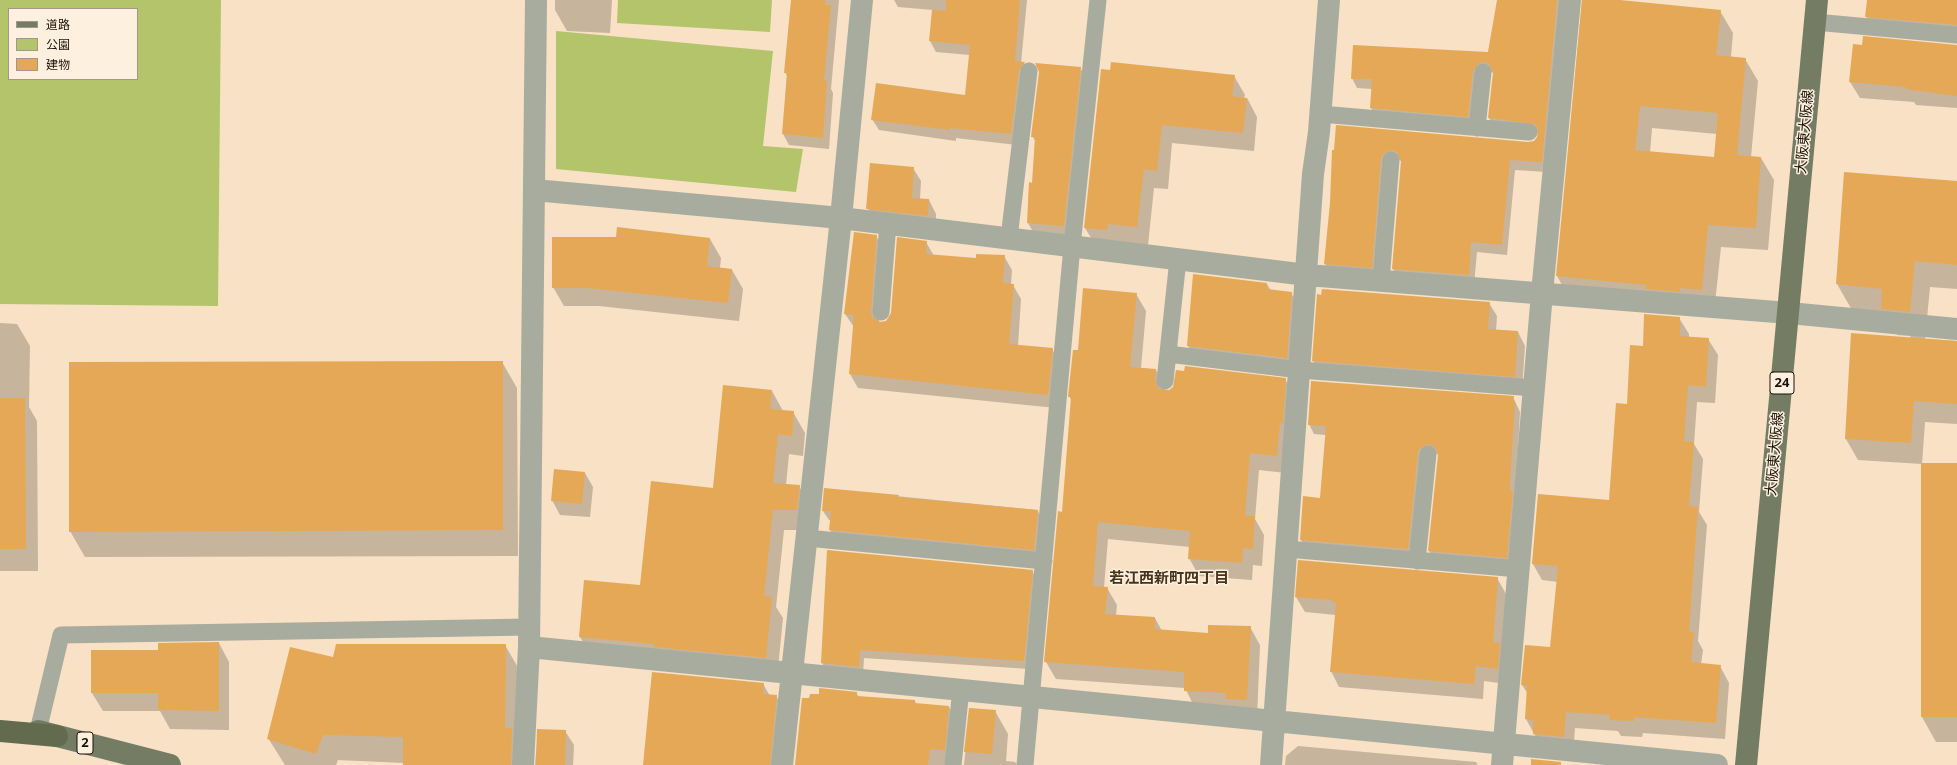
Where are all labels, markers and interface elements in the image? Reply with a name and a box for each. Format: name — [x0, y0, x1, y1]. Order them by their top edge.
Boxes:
legend — [8, 8, 138, 80]
text: 道路 — [46, 16, 70, 33]
text: 公園 — [46, 36, 70, 53]
text: 建物 — [46, 56, 70, 73]
street label: 大阪東大阪線 — [1793, 89, 1817, 175]
road number: 24 — [1770, 372, 1794, 394]
street label: 大阪東大阪線 — [1763, 411, 1787, 497]
district label: 若江西新町四丁目 — [1109, 570, 1229, 588]
road number: 2 — [77, 732, 93, 754]

